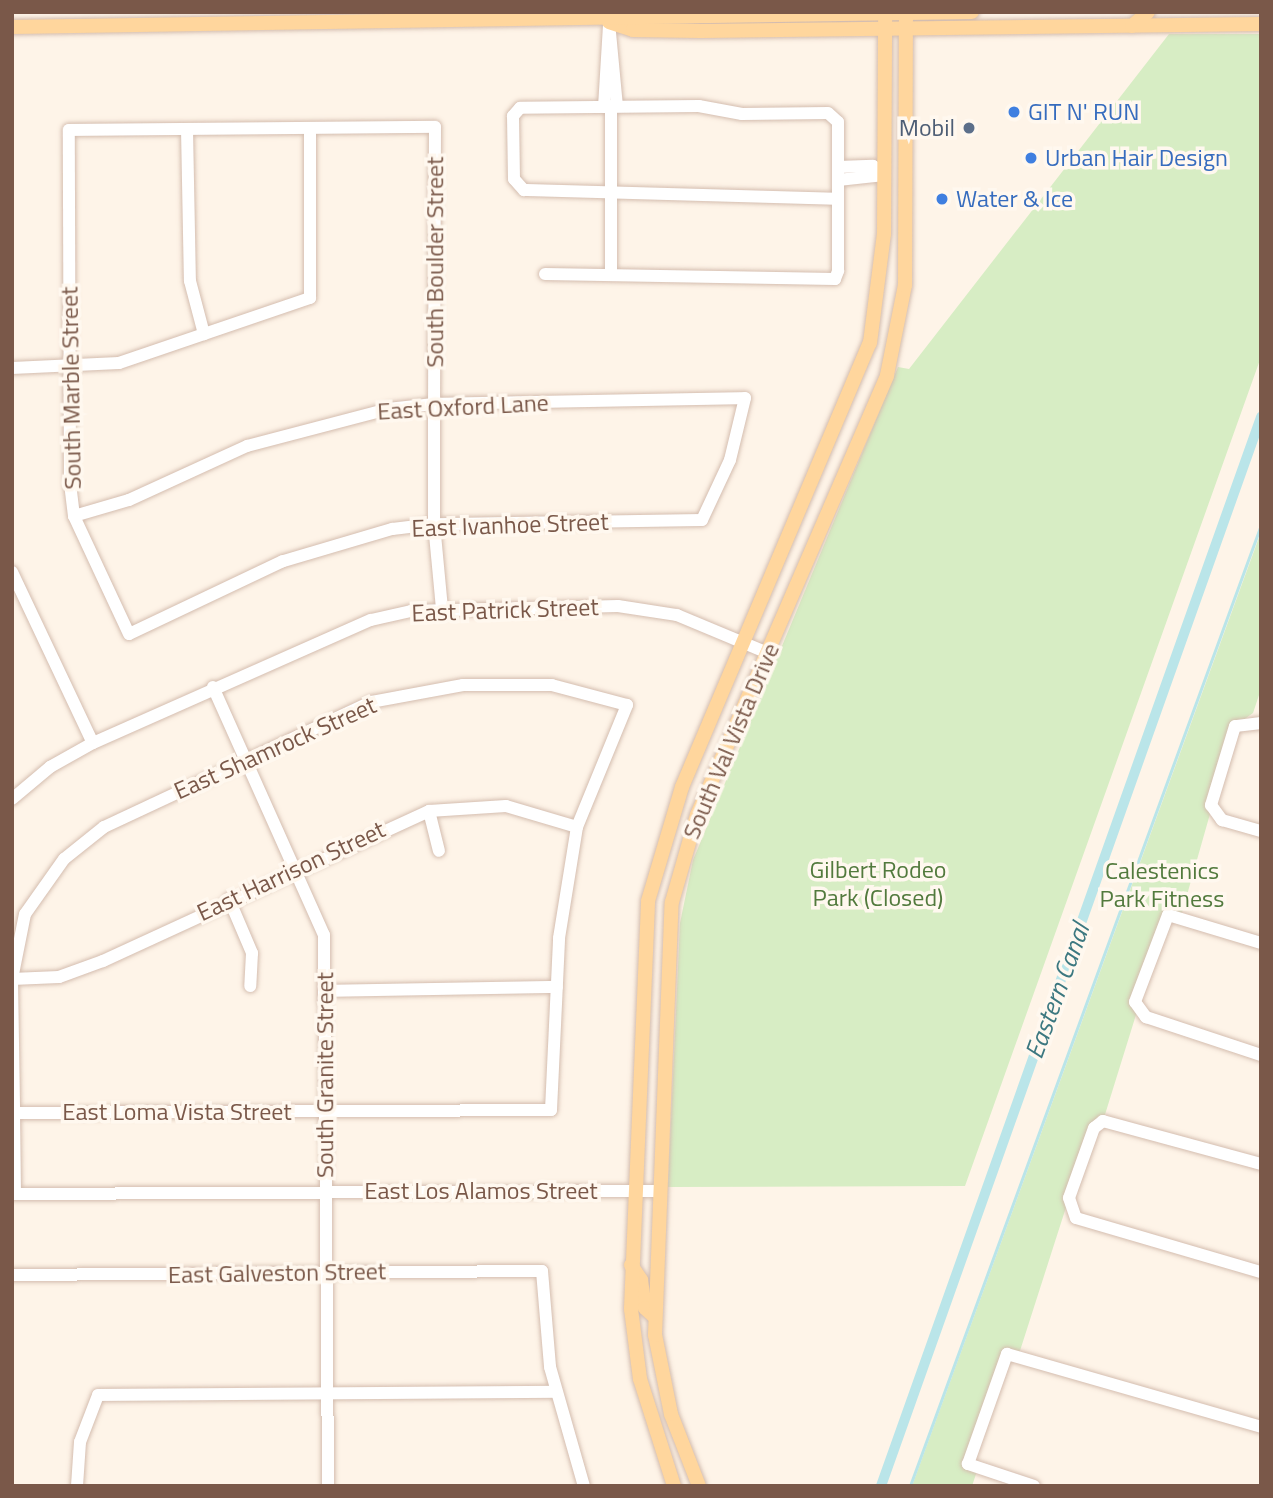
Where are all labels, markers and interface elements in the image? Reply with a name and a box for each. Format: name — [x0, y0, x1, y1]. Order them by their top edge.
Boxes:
place label: GIT N' RUN — [1028, 98, 1140, 126]
marker: GIT N' RUN — [1006, 104, 1022, 120]
place label: Mobil — [899, 114, 955, 142]
marker: Mobil — [961, 120, 977, 136]
place label: Urban Hair Design — [1045, 144, 1228, 172]
marker: Urban Hair Design — [1023, 150, 1039, 166]
street label: South Boulder Street — [421, 156, 449, 368]
place label: Water & Ice — [956, 185, 1073, 213]
marker: Water & Ice — [934, 191, 950, 207]
street label: South Marble Street — [55, 286, 87, 490]
street label: East Oxford Lane — [376, 388, 550, 426]
street label: East Ivanhoe Street — [411, 507, 609, 543]
street label: East Patrick Street — [411, 592, 599, 628]
street label: South Val Vista Drive — [677, 639, 785, 843]
street label: East Shamrock Street — [170, 691, 380, 805]
street label: East Harrison Street — [192, 815, 390, 927]
park label: Gilbert Rodeo Park (Closed) — [809, 856, 947, 912]
park label: Calestenics Park Fitness — [1100, 857, 1224, 913]
water label: Eastern Canal — [1018, 919, 1096, 1063]
street label: South Granite Street — [311, 972, 339, 1178]
street label: East Loma Vista Street — [62, 1098, 292, 1126]
street label: East Los Alamos Street — [364, 1177, 598, 1205]
street label: East Galveston Street — [168, 1257, 386, 1289]

